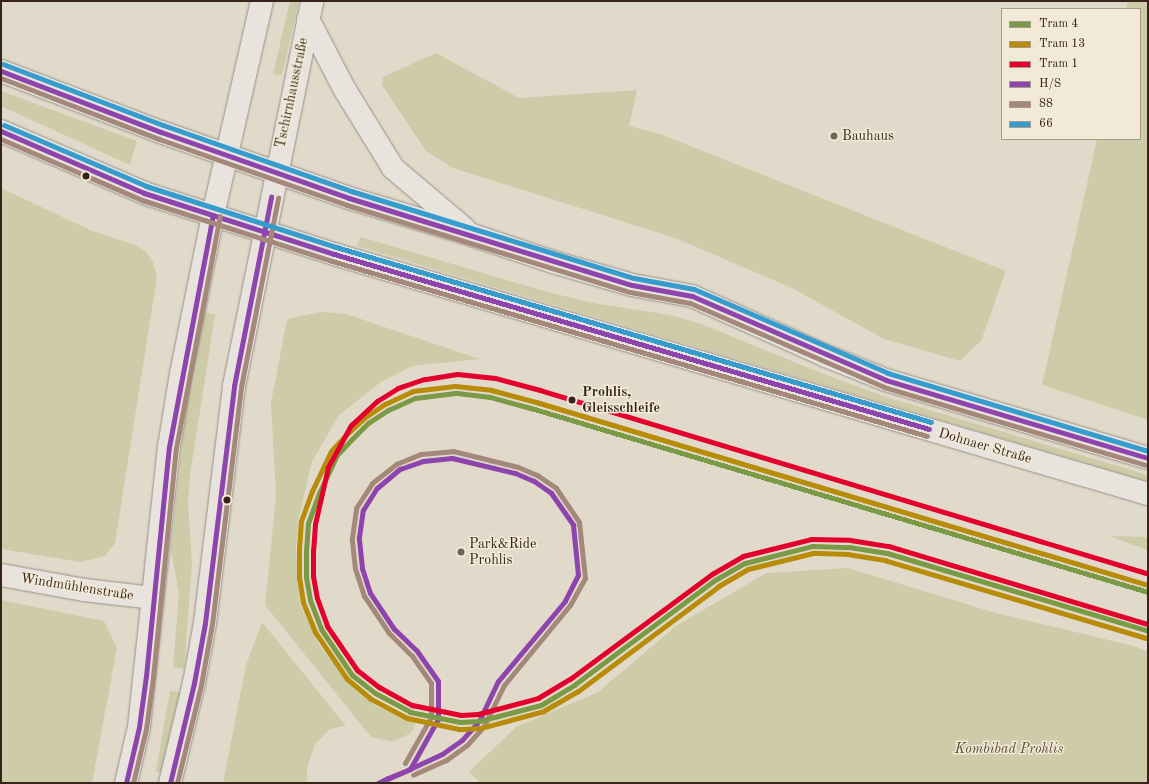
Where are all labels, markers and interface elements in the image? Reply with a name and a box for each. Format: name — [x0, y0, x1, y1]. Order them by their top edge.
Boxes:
legend — [1001, 8, 1141, 140]
text: Tram 4 — [1039, 18, 1078, 30]
street label: Tschirnhausstraße — [272, 36, 312, 150]
text: Tram 13 — [1039, 38, 1085, 50]
text: Tram 1 — [1039, 58, 1078, 70]
text: H/S — [1039, 78, 1061, 90]
text: 88 — [1039, 98, 1053, 110]
text: 66 — [1039, 118, 1053, 130]
place label: Bauhaus — [842, 128, 894, 144]
marker: Bauhaus — [829, 131, 839, 141]
unlabelled marker — [81, 171, 91, 181]
place label: Prohlis, Gleisschleife — [582, 384, 660, 416]
marker: Prohlis, Gleisschleife — [565, 393, 579, 407]
street label: Dohnaer Straße — [936, 425, 1034, 467]
unlabelled marker — [222, 495, 232, 505]
place label: Park&Ride Prohlis — [469, 536, 536, 568]
marker: Park&Ride Prohlis — [456, 547, 466, 557]
street label: Windmühlenstraße — [19, 570, 135, 604]
park label: Kombibad Prohlis — [955, 741, 1063, 757]

